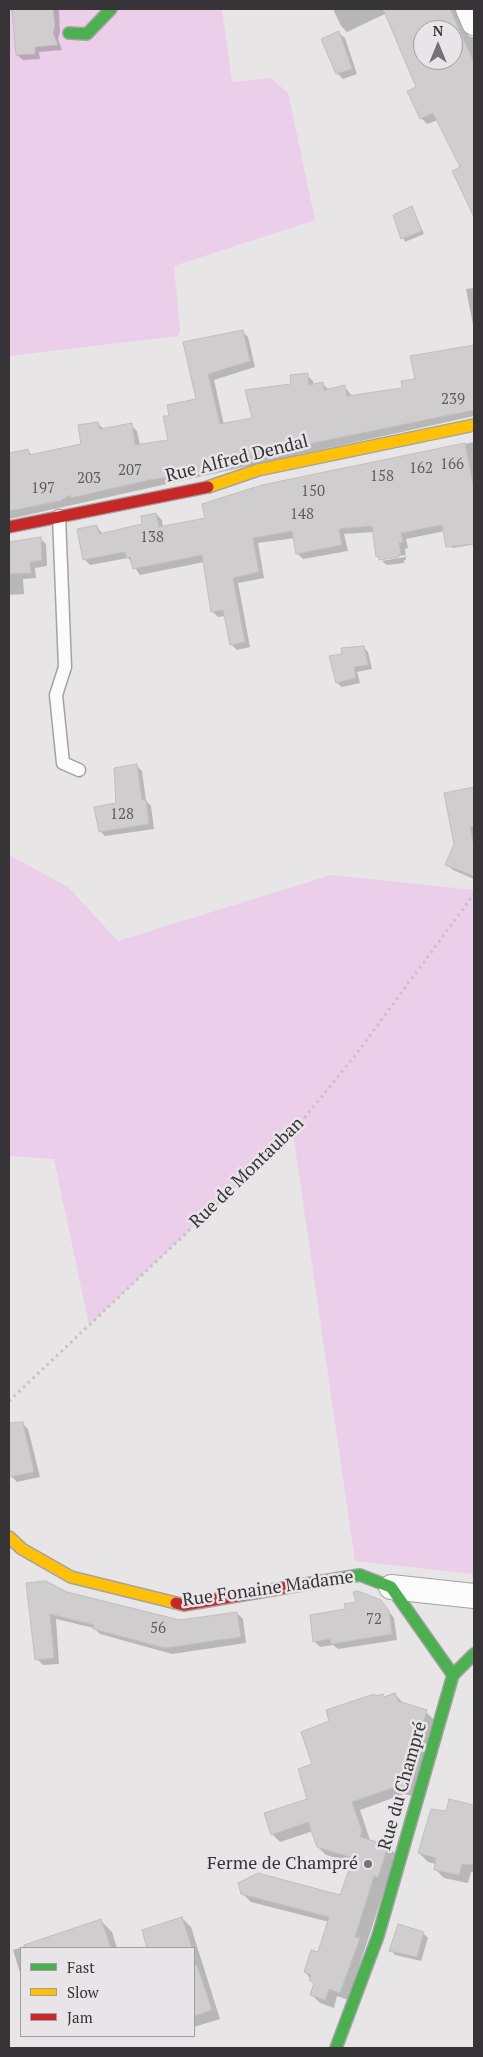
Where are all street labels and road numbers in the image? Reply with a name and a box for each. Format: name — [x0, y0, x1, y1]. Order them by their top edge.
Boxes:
street label: Rue Alfred Dendal — [163, 431, 311, 487]
street label: Rue de Montauban — [185, 1113, 309, 1233]
street label: Rue Fonaine Madame — [181, 1566, 355, 1612]
street label: Rue du Champré — [374, 1719, 432, 1853]

